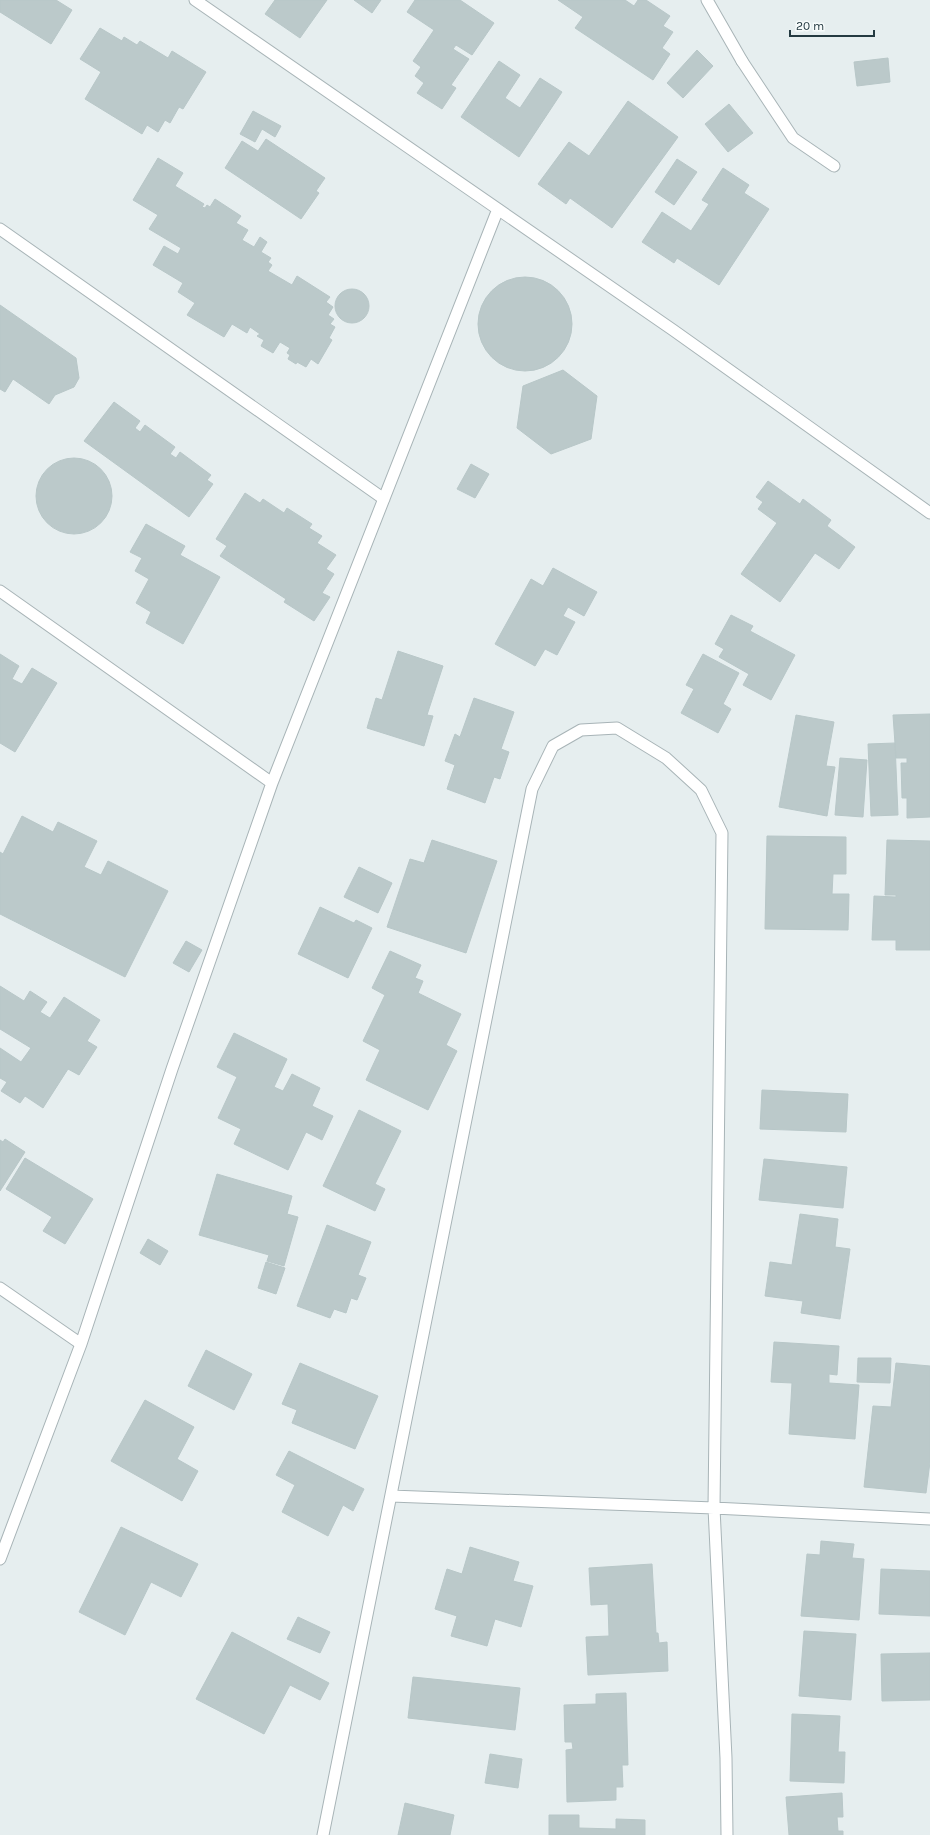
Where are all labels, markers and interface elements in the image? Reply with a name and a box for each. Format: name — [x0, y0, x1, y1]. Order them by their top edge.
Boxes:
scale bar — [790, 12, 874, 38]
text: 20 m — [796, 19, 824, 33]

